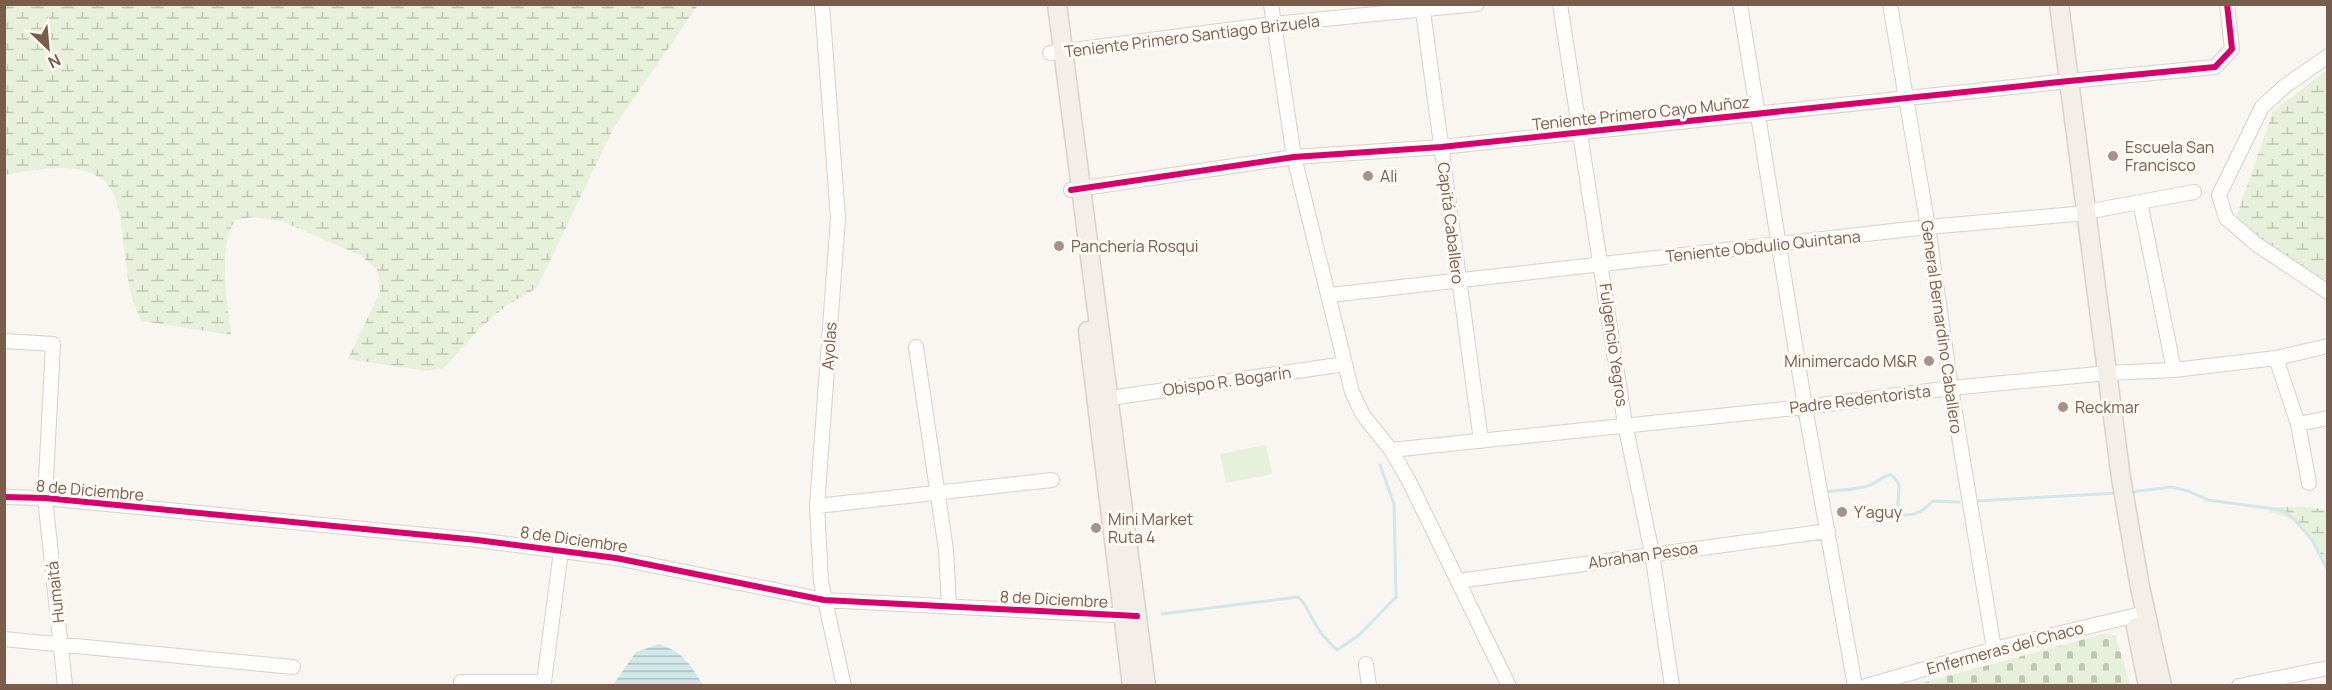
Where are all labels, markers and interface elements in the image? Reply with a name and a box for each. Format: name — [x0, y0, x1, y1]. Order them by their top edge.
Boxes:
street label: Teniente Primero Santiago Brizuela — [1063, 9, 1321, 63]
north arrow — [18, 18, 78, 78]
text: N — [45, 49, 65, 74]
street label: Teniente Primero Cayo Muñoz — [1531, 91, 1751, 135]
place label: Escuela San Francisco — [2125, 136, 2214, 176]
marker: Escuela San Francisco — [2106, 149, 2120, 163]
street label: Capitá Caballero — [1433, 161, 1469, 285]
place label: Ali — [1380, 165, 1398, 187]
marker: Ali — [1361, 169, 1375, 183]
street label: General Bernardino Caballero — [1916, 219, 1968, 435]
street label: Teniente Obdulio Quintana — [1664, 225, 1862, 267]
place label: Panchería Rosqui — [1071, 235, 1199, 257]
marker: Panchería Rosqui — [1052, 239, 1066, 253]
street label: Fulgencio Yegros — [1594, 282, 1634, 408]
street label: Ayolas — [816, 321, 842, 371]
place label: Minimercado M&R — [1784, 350, 1917, 372]
marker: Minimercado M&R — [1922, 354, 1936, 368]
street label: Obispo R. Bogarín — [1161, 361, 1293, 401]
street label: Padre Redentorista — [1788, 379, 1932, 419]
place label: Reckmar — [2075, 396, 2140, 418]
marker: Reckmar — [2056, 400, 2070, 414]
street label: 8 de Diciembre — [35, 474, 145, 506]
place label: Y'aguy — [1854, 501, 1903, 523]
marker: Y'aguy — [1835, 505, 1849, 519]
place label: Mini Market Ruta 4 — [1108, 508, 1193, 548]
street label: 8 de Diciembre — [519, 521, 629, 557]
marker: Mini Market Ruta 4 — [1089, 521, 1103, 535]
street label: Abrahan Pesoa — [1587, 536, 1699, 574]
street label: Humaitá — [41, 560, 69, 624]
street label: 8 de Diciembre — [999, 585, 1109, 613]
street label: Enfermeras del Chaco — [1924, 616, 2086, 680]

